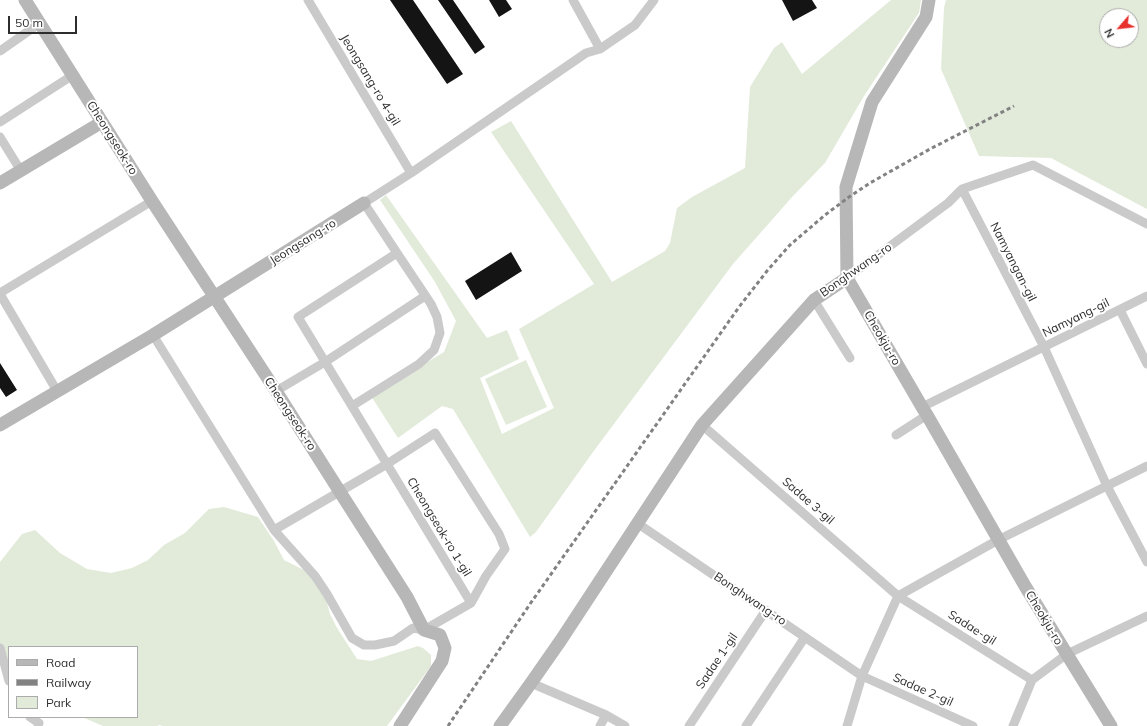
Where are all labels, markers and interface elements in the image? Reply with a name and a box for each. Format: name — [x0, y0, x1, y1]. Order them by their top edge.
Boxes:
scale bar — [10, 8, 79, 34]
north arrow — [1099, 8, 1139, 48]
text: 50 m — [15, 15, 43, 30]
text: N — [1101, 26, 1117, 40]
street label: Jeongsang-ro 4-gil — [337, 32, 403, 128]
street label: Cheongseok-ro — [84, 98, 140, 178]
street label: Jeongsang-ro — [267, 216, 339, 268]
street label: Namyangan-gil — [987, 220, 1039, 304]
street label: Bonghwang-ro — [817, 240, 895, 300]
street label: Namyang-gil — [1040, 296, 1112, 340]
street label: Cheokju-ro — [861, 308, 903, 368]
street label: Cheongseok-ro — [261, 375, 319, 453]
street label: Cheongseok-ro 1-gil — [404, 475, 474, 579]
street label: Sadae 3-gil — [779, 475, 837, 527]
street label: Bonghwang-ro — [711, 569, 789, 629]
street label: Cheokju-ro — [1022, 588, 1066, 648]
street label: Sadae-gil — [945, 608, 999, 648]
street label: Sadae 1-gil — [693, 630, 741, 692]
legend — [8, 646, 138, 718]
text: Road — [46, 655, 75, 670]
street label: Sadae 2-gil — [891, 670, 955, 710]
text: Railway — [46, 675, 91, 690]
text: Park — [46, 695, 71, 710]

